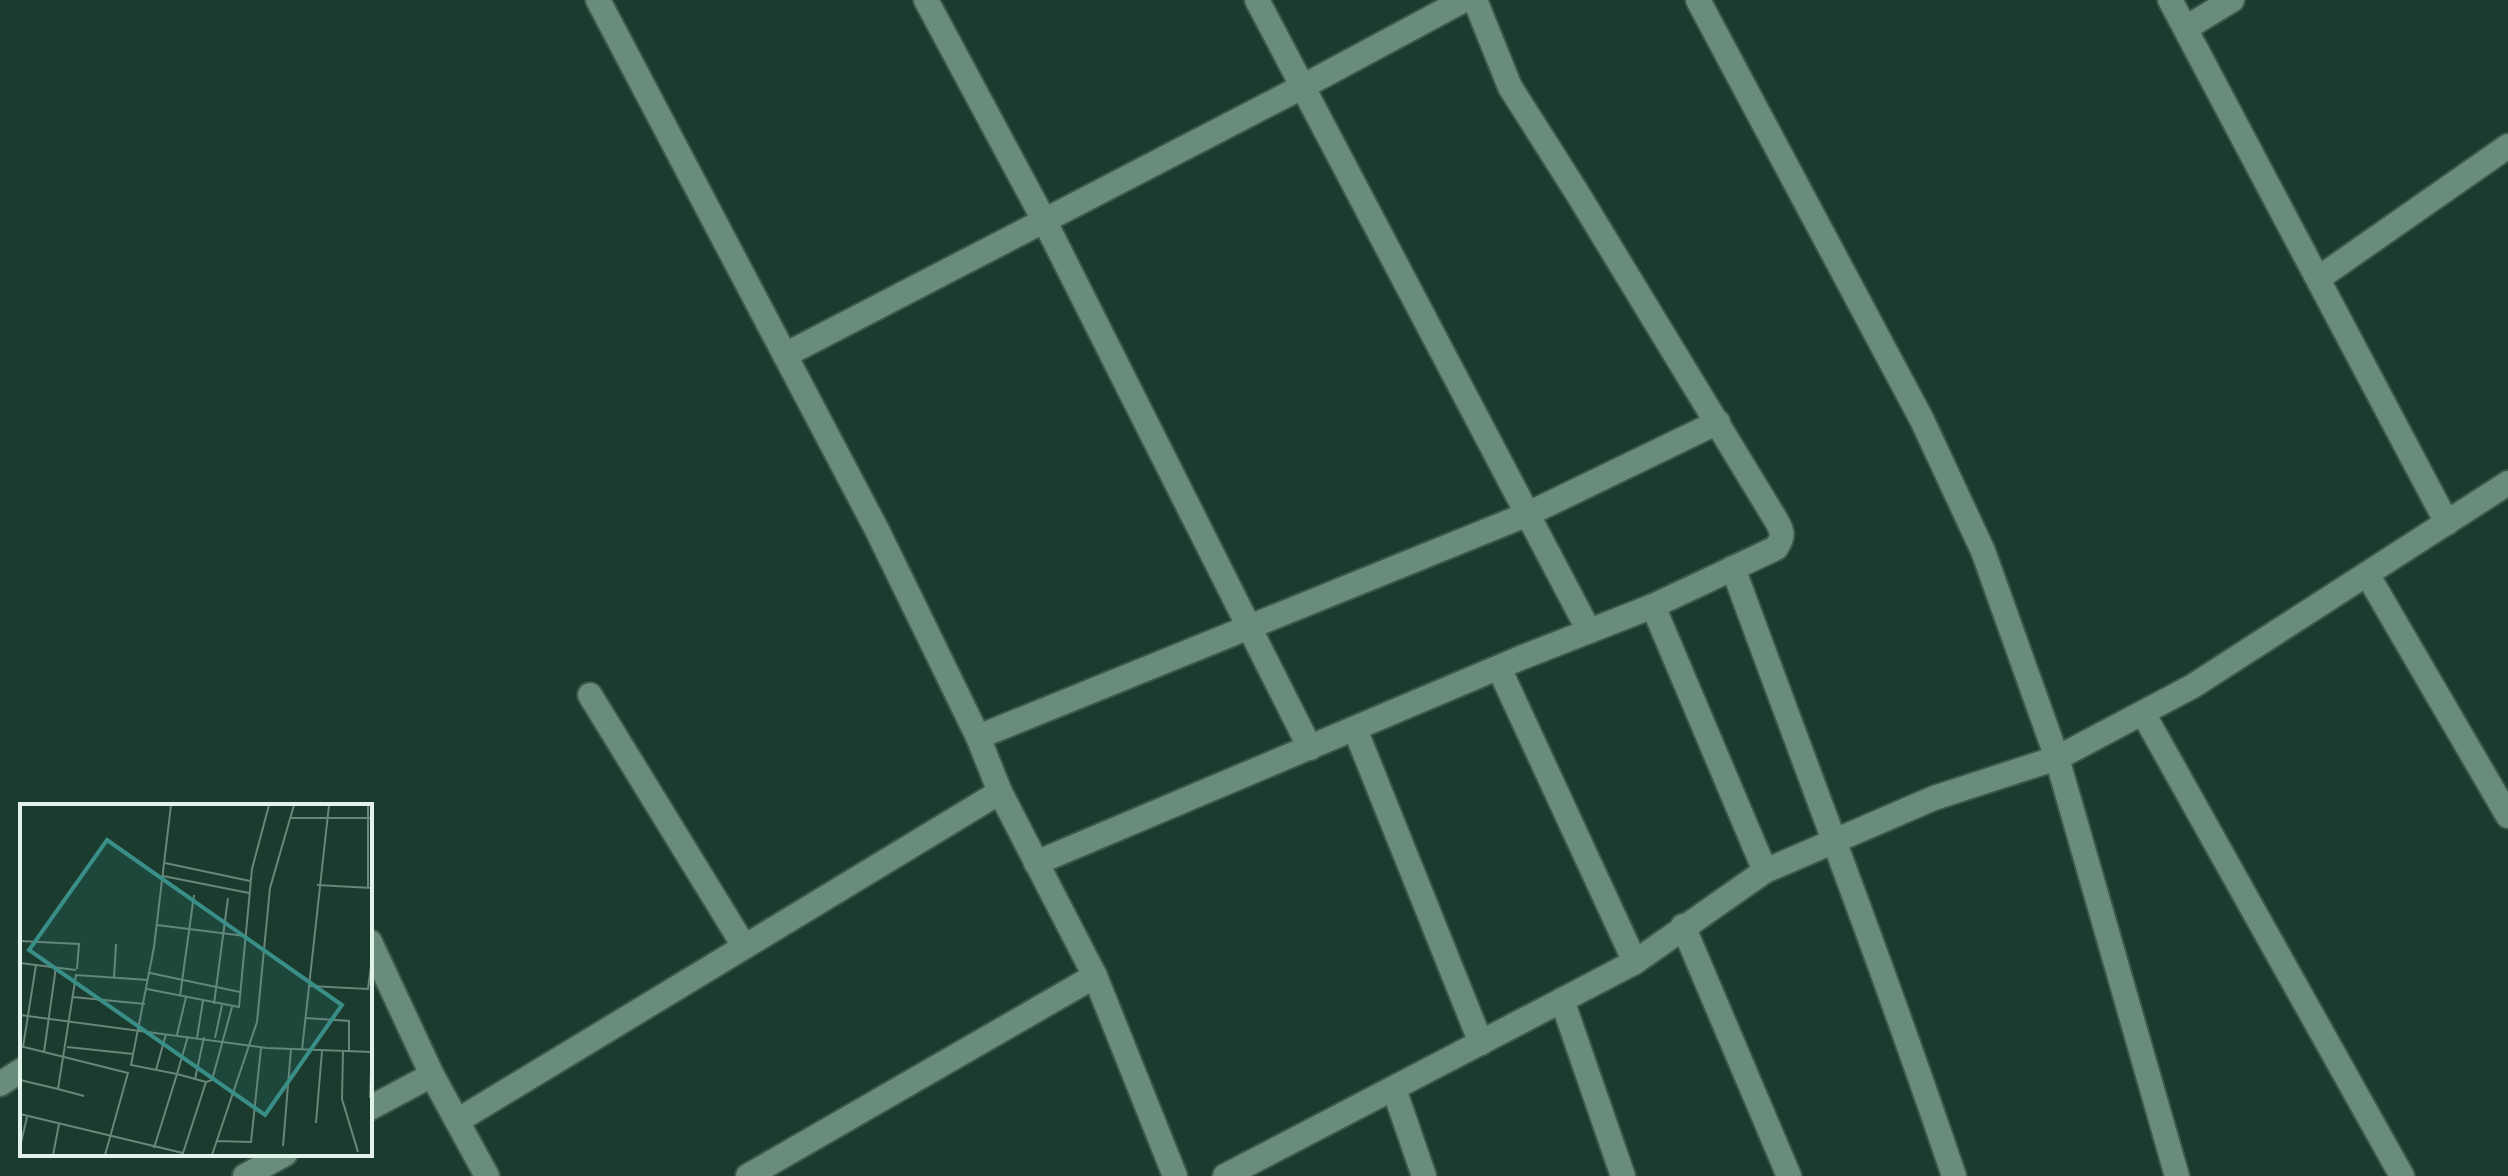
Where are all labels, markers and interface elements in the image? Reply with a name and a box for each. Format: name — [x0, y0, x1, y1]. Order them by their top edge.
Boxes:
inset map — [20, 804, 372, 1156]

